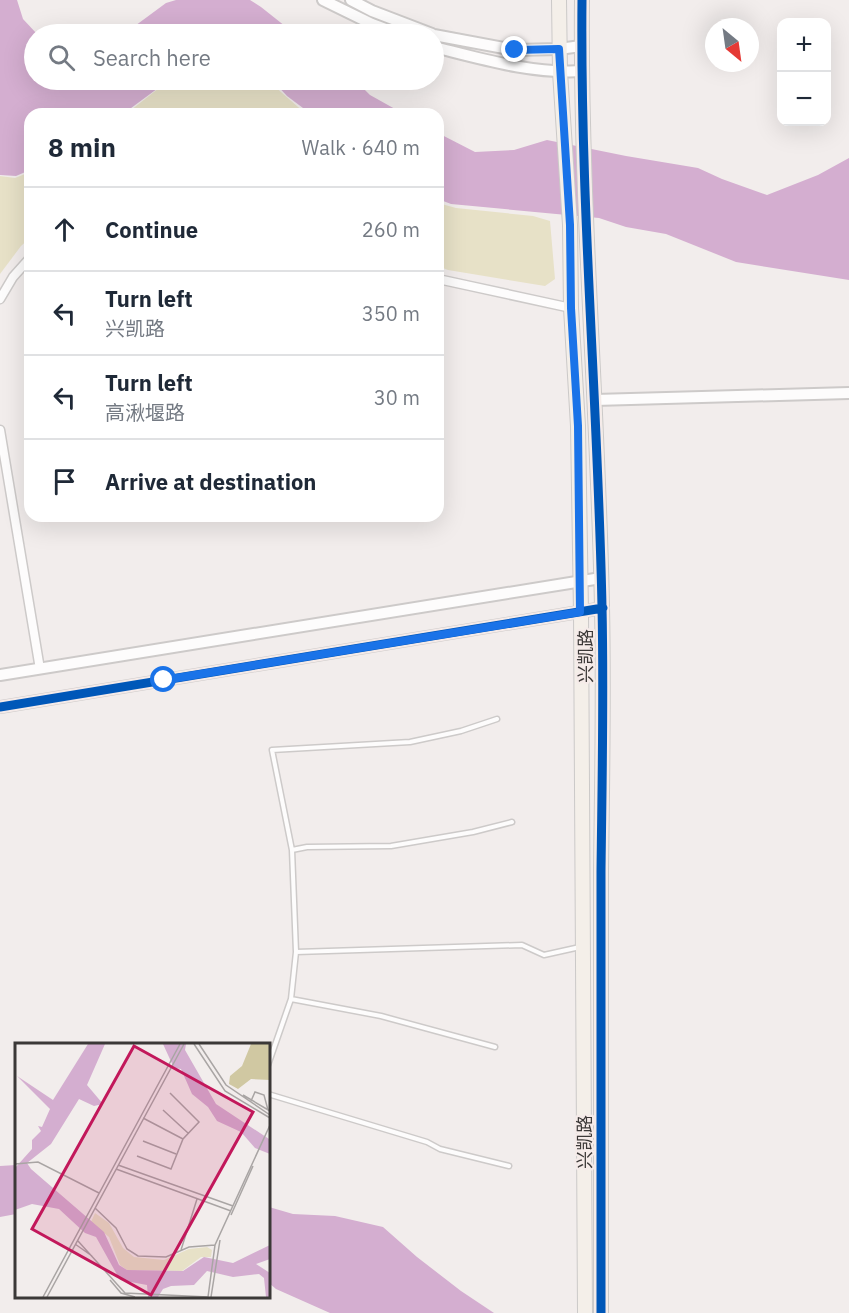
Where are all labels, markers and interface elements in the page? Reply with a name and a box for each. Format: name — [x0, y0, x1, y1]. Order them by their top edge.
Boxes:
north arrow — [705, 18, 759, 72]
map controls — [777, 18, 831, 126]
button: + — [777, 18, 831, 72]
search box — [24, 24, 444, 90]
route end — [501, 36, 527, 62]
icon: search — [45, 41, 78, 74]
text: Search here — [93, 43, 211, 72]
button: − — [777, 72, 831, 126]
text: 8 min — [48, 130, 116, 164]
text: Walk · 640 m — [302, 134, 420, 161]
icon: ahead — [48, 213, 81, 246]
text: Continue — [105, 215, 198, 244]
text: 260 m — [362, 216, 420, 243]
text: Turn left — [105, 284, 193, 313]
icon: left — [48, 297, 81, 330]
text: 350 m — [362, 300, 420, 327]
text: 兴凯路 — [105, 315, 165, 342]
text: Turn left — [105, 368, 193, 397]
icon: left — [48, 381, 81, 414]
text: 30 m — [374, 384, 420, 411]
text: 高湫堰路 — [105, 399, 185, 426]
icon: arrive — [48, 465, 81, 498]
text: Arrive at destination — [105, 467, 316, 496]
street label: 兴凯路 — [574, 629, 597, 683]
route start — [150, 666, 176, 692]
inset map — [15, 1043, 270, 1298]
street label: 兴凯路 — [573, 1115, 596, 1169]

